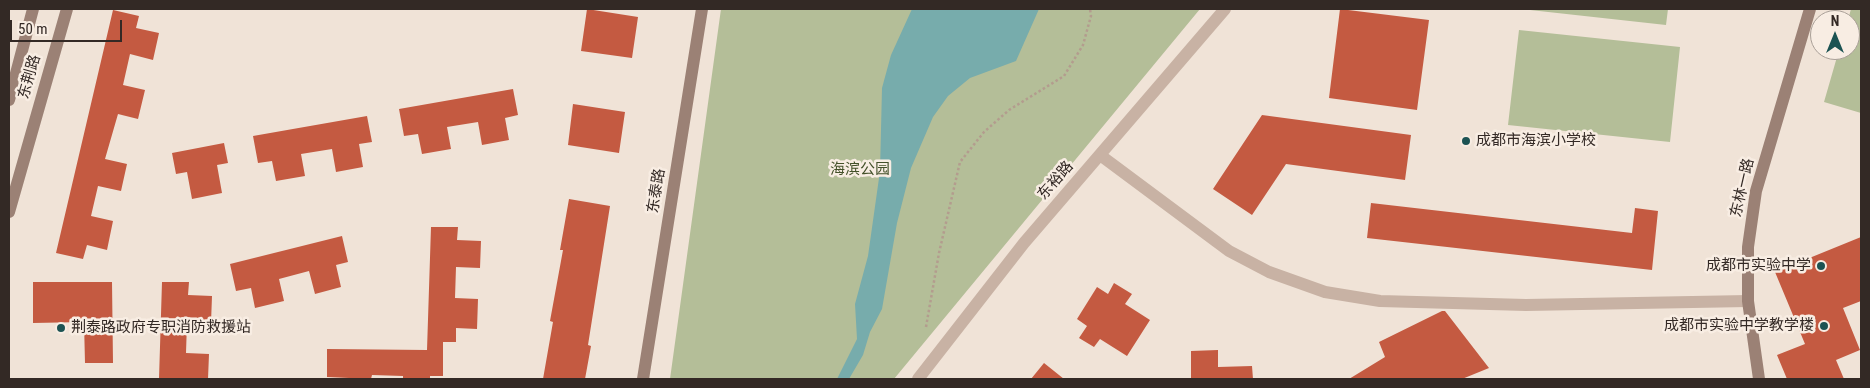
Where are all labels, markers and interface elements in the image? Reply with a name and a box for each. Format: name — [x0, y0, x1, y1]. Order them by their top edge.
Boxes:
scale bar — [12, 10, 125, 42]
north arrow — [1810, 10, 1860, 60]
text: N — [1831, 13, 1839, 29]
text: 50 m — [18, 20, 48, 38]
street label: 东荆路 — [15, 53, 45, 101]
place label: 成都市海滨小学校 — [1476, 132, 1596, 150]
marker: 成都市海滨小学校 — [1460, 135, 1472, 147]
street label: 东林一路 — [1727, 157, 1759, 219]
street label: 东裕路 — [1034, 158, 1078, 204]
park label: 海滨公园 — [830, 161, 890, 179]
street label: 东泰路 — [645, 167, 669, 215]
place label: 成都市实验中学 — [1706, 257, 1811, 275]
marker: 成都市实验中学 — [1815, 260, 1827, 272]
place label: 成都市实验中学教学楼 — [1664, 317, 1814, 335]
place label: 荆泰路政府专职消防救援站 — [71, 319, 251, 337]
marker: 成都市实验中学教学楼 — [1818, 320, 1830, 332]
marker: 荆泰路政府专职消防救援站 — [55, 322, 67, 334]

